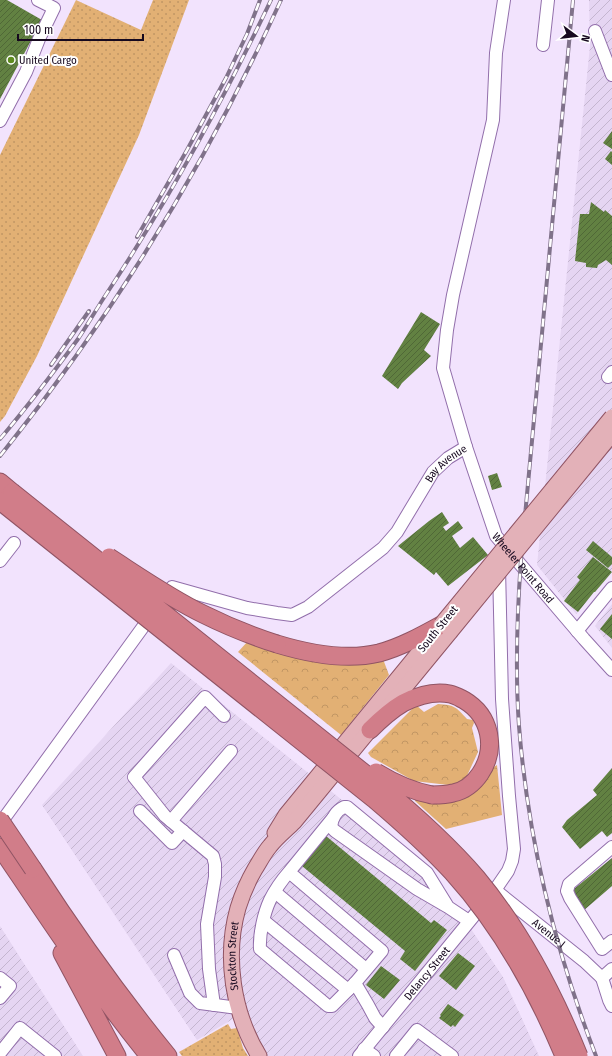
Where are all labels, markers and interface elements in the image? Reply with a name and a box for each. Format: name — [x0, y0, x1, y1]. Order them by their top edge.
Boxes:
scale bar — [18, 16, 143, 42]
north arrow — [556, 16, 596, 56]
text: 100 m — [24, 23, 53, 37]
text: N — [578, 34, 592, 43]
place label: United Cargo — [19, 54, 77, 67]
marker: United Cargo — [6, 55, 16, 65]
street label: Bay Avenue — [422, 442, 469, 485]
street label: Wheeler Point Road — [490, 530, 557, 606]
street label: South Street — [415, 603, 461, 655]
street label: Avenue I — [530, 916, 568, 950]
street label: Stockton Street — [225, 920, 241, 991]
street label: Delancy Street — [401, 944, 453, 1003]

